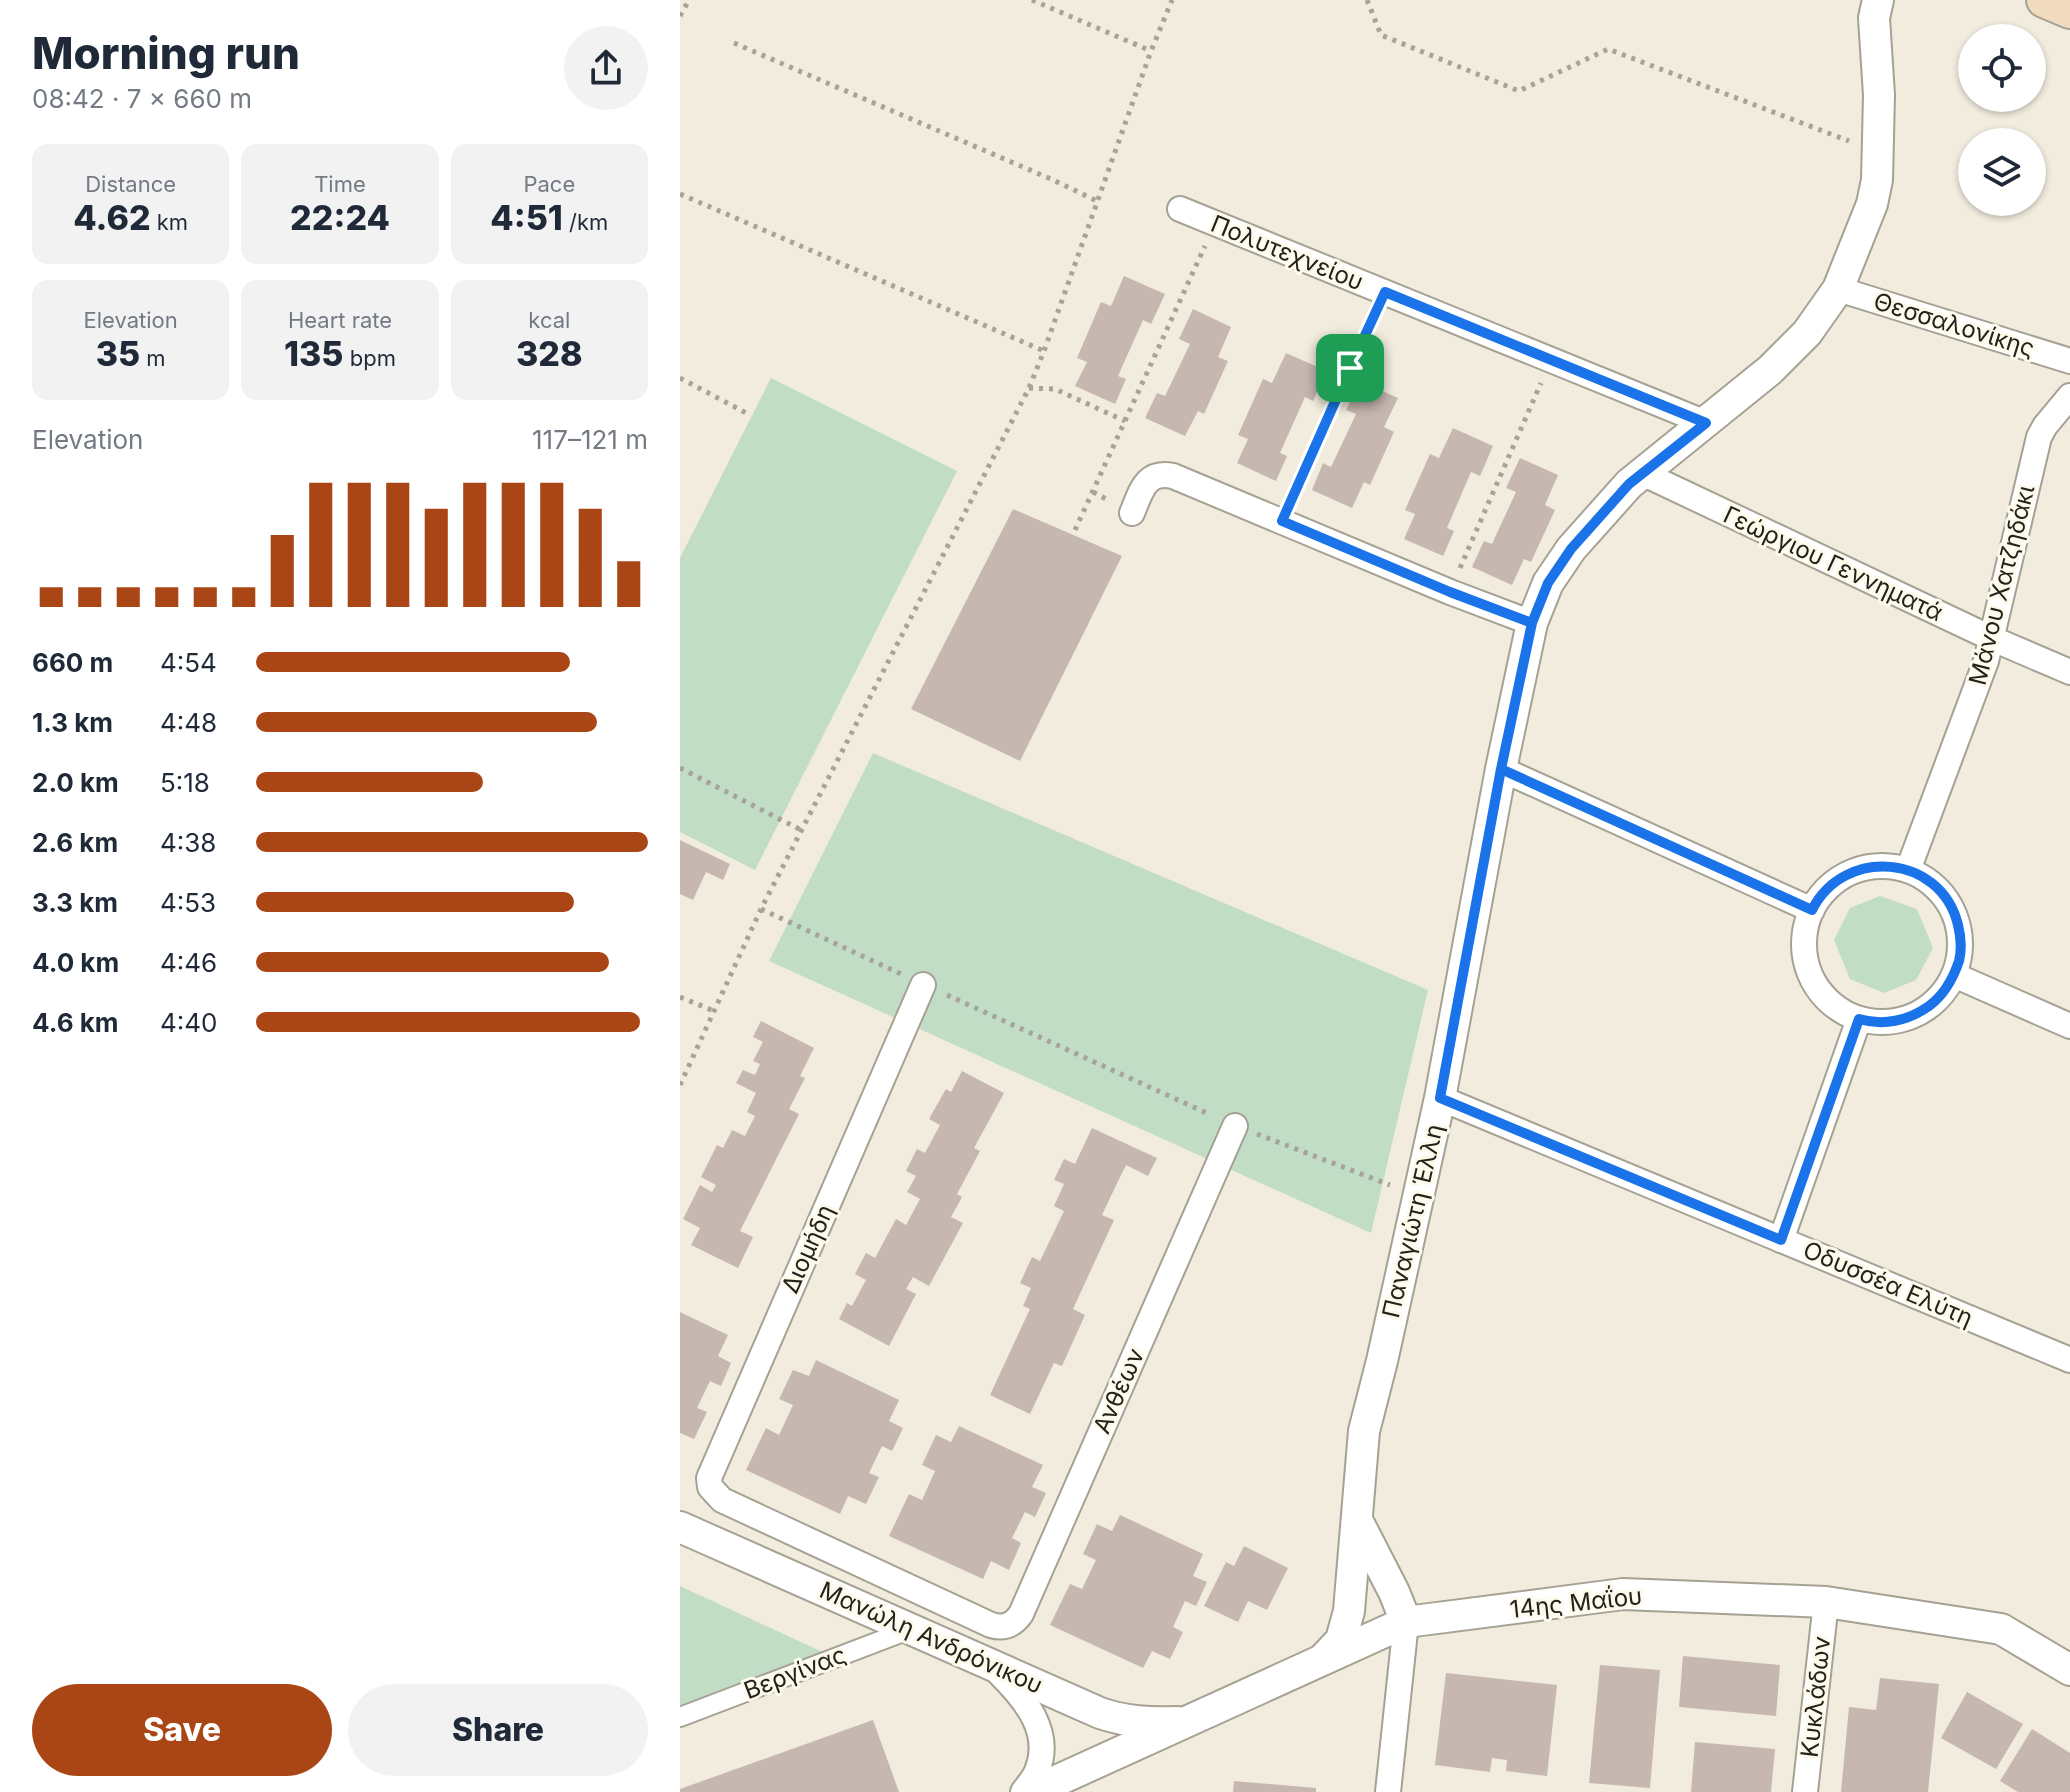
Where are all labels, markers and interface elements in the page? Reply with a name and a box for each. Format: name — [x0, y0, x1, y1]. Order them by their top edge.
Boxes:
map controls — [1958, 24, 2046, 216]
button: locate — [1958, 24, 2046, 112]
text: Morning run — [32, 26, 300, 80]
button: share — [564, 26, 648, 110]
text: 08:42 · 7 × 660 m — [32, 83, 252, 114]
button: layers — [1958, 128, 2046, 216]
text: Distance — [85, 171, 176, 197]
text: Time — [314, 171, 366, 197]
text: Pace — [523, 171, 575, 197]
text: 4.62 — [73, 197, 151, 238]
text: 22:24 — [290, 197, 390, 238]
text: 4:51 — [490, 197, 563, 238]
text: km — [151, 209, 188, 235]
text: /km — [563, 209, 608, 235]
street label: Πολυτεχνείου — [1207, 209, 1368, 296]
street label: Θεσσαλονίκης — [1870, 286, 2038, 363]
text: Elevation — [84, 307, 178, 333]
text: Heart rate — [288, 307, 392, 333]
text: kcal — [528, 307, 570, 333]
text: 35 — [96, 333, 140, 374]
text: 135 — [284, 333, 344, 374]
text: 328 — [516, 333, 583, 374]
pin — [1316, 334, 1384, 402]
text: m — [140, 345, 166, 371]
text: bpm — [344, 345, 396, 371]
icon: arrive — [1328, 346, 1372, 390]
text: Elevation — [32, 424, 143, 455]
text: 117–121 m — [532, 424, 648, 455]
street label: Μάνου Χατζηδάκι — [1963, 482, 2040, 688]
street label: Γεώργιου Γεννηματά — [1719, 500, 1947, 627]
text: 660 m — [32, 647, 113, 678]
text: 4:54 — [160, 647, 217, 678]
text: 1.3 km — [32, 707, 113, 738]
text: 4:48 — [160, 707, 217, 738]
text: 2.0 km — [32, 767, 119, 798]
text: 5:18 — [160, 767, 210, 798]
text: 2.6 km — [32, 827, 118, 858]
text: 4:38 — [160, 827, 216, 858]
text: 3.3 km — [32, 887, 118, 918]
text: 4:53 — [160, 887, 216, 918]
text: 4.0 km — [32, 947, 119, 978]
text: 4:46 — [160, 947, 217, 978]
text: 4.6 km — [32, 1007, 118, 1038]
text: 4:40 — [160, 1007, 217, 1038]
street label: Παναγιώτη Έλλη — [1376, 1121, 1449, 1321]
street label: Διομήδη — [775, 1200, 840, 1298]
street label: Οδυσσέα Ελύτη — [1799, 1235, 1977, 1332]
street label: Ανθέων — [1087, 1344, 1150, 1438]
street label: Μανώλη Ανδρόνικου — [815, 1575, 1047, 1700]
street label: 14ης Μαΐου — [1508, 1581, 1643, 1624]
street label: Κυκλάδων — [1795, 1635, 1836, 1759]
street label: Βεργίνας — [740, 1640, 850, 1705]
button: Save — [32, 1684, 332, 1776]
button: Share — [348, 1684, 648, 1776]

